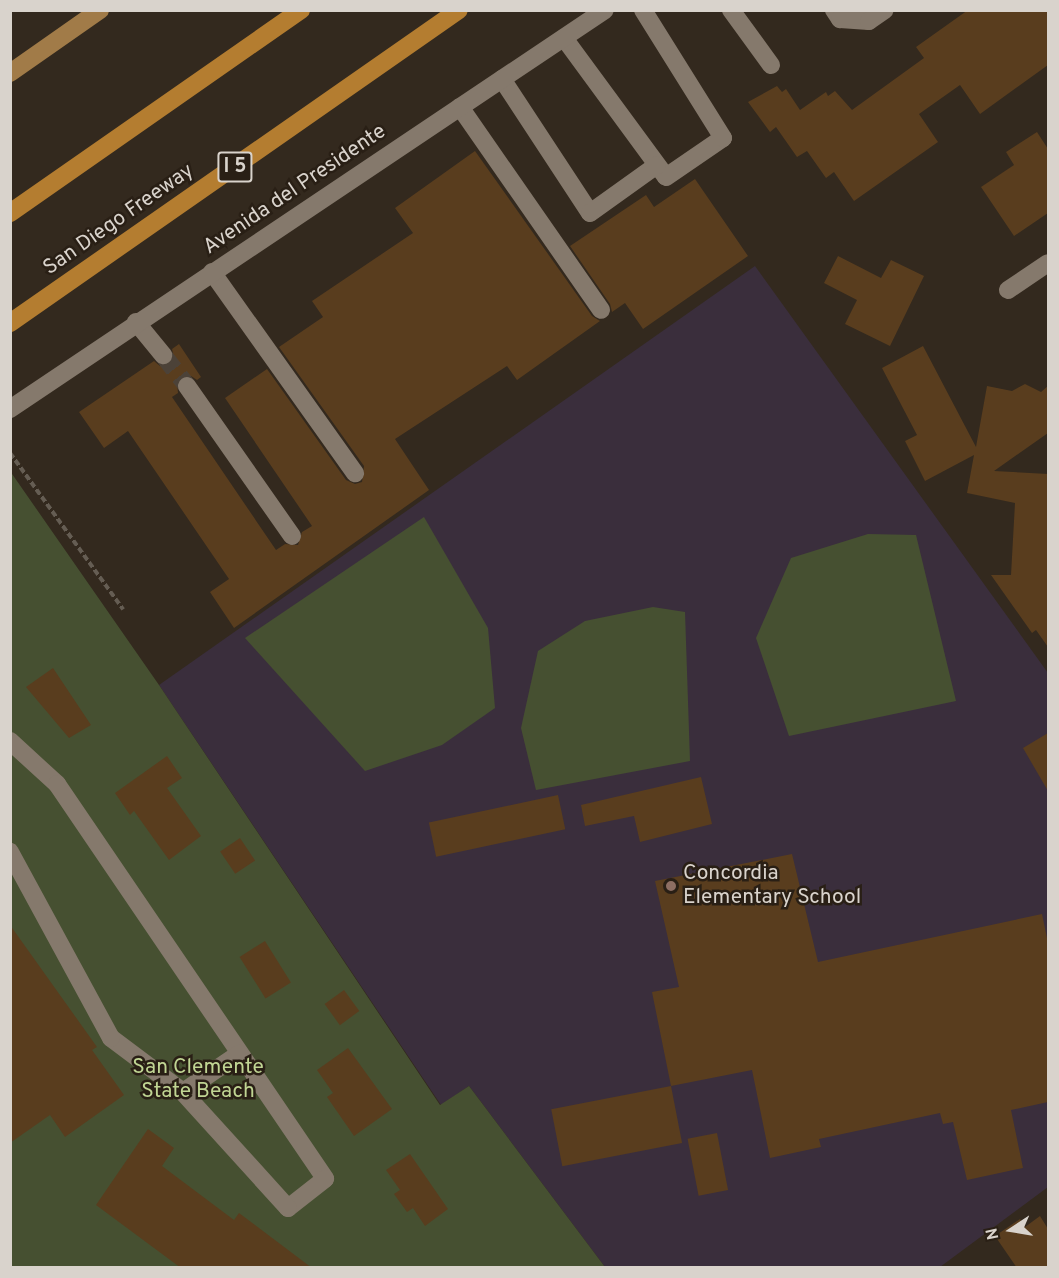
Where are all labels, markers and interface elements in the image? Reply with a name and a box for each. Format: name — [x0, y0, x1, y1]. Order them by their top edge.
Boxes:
street label: Avenida del Presidente — [199, 119, 391, 261]
road number: I 5 — [217, 150, 253, 184]
street label: San Diego Freeway — [39, 159, 199, 281]
place label: Concordia Elementary School — [683, 861, 861, 911]
marker: Concordia Elementary School — [664, 879, 678, 893]
park label: San Clemente State Beach — [132, 1055, 264, 1105]
north arrow — [981, 1200, 1041, 1260]
text: N — [982, 1226, 1004, 1241]

